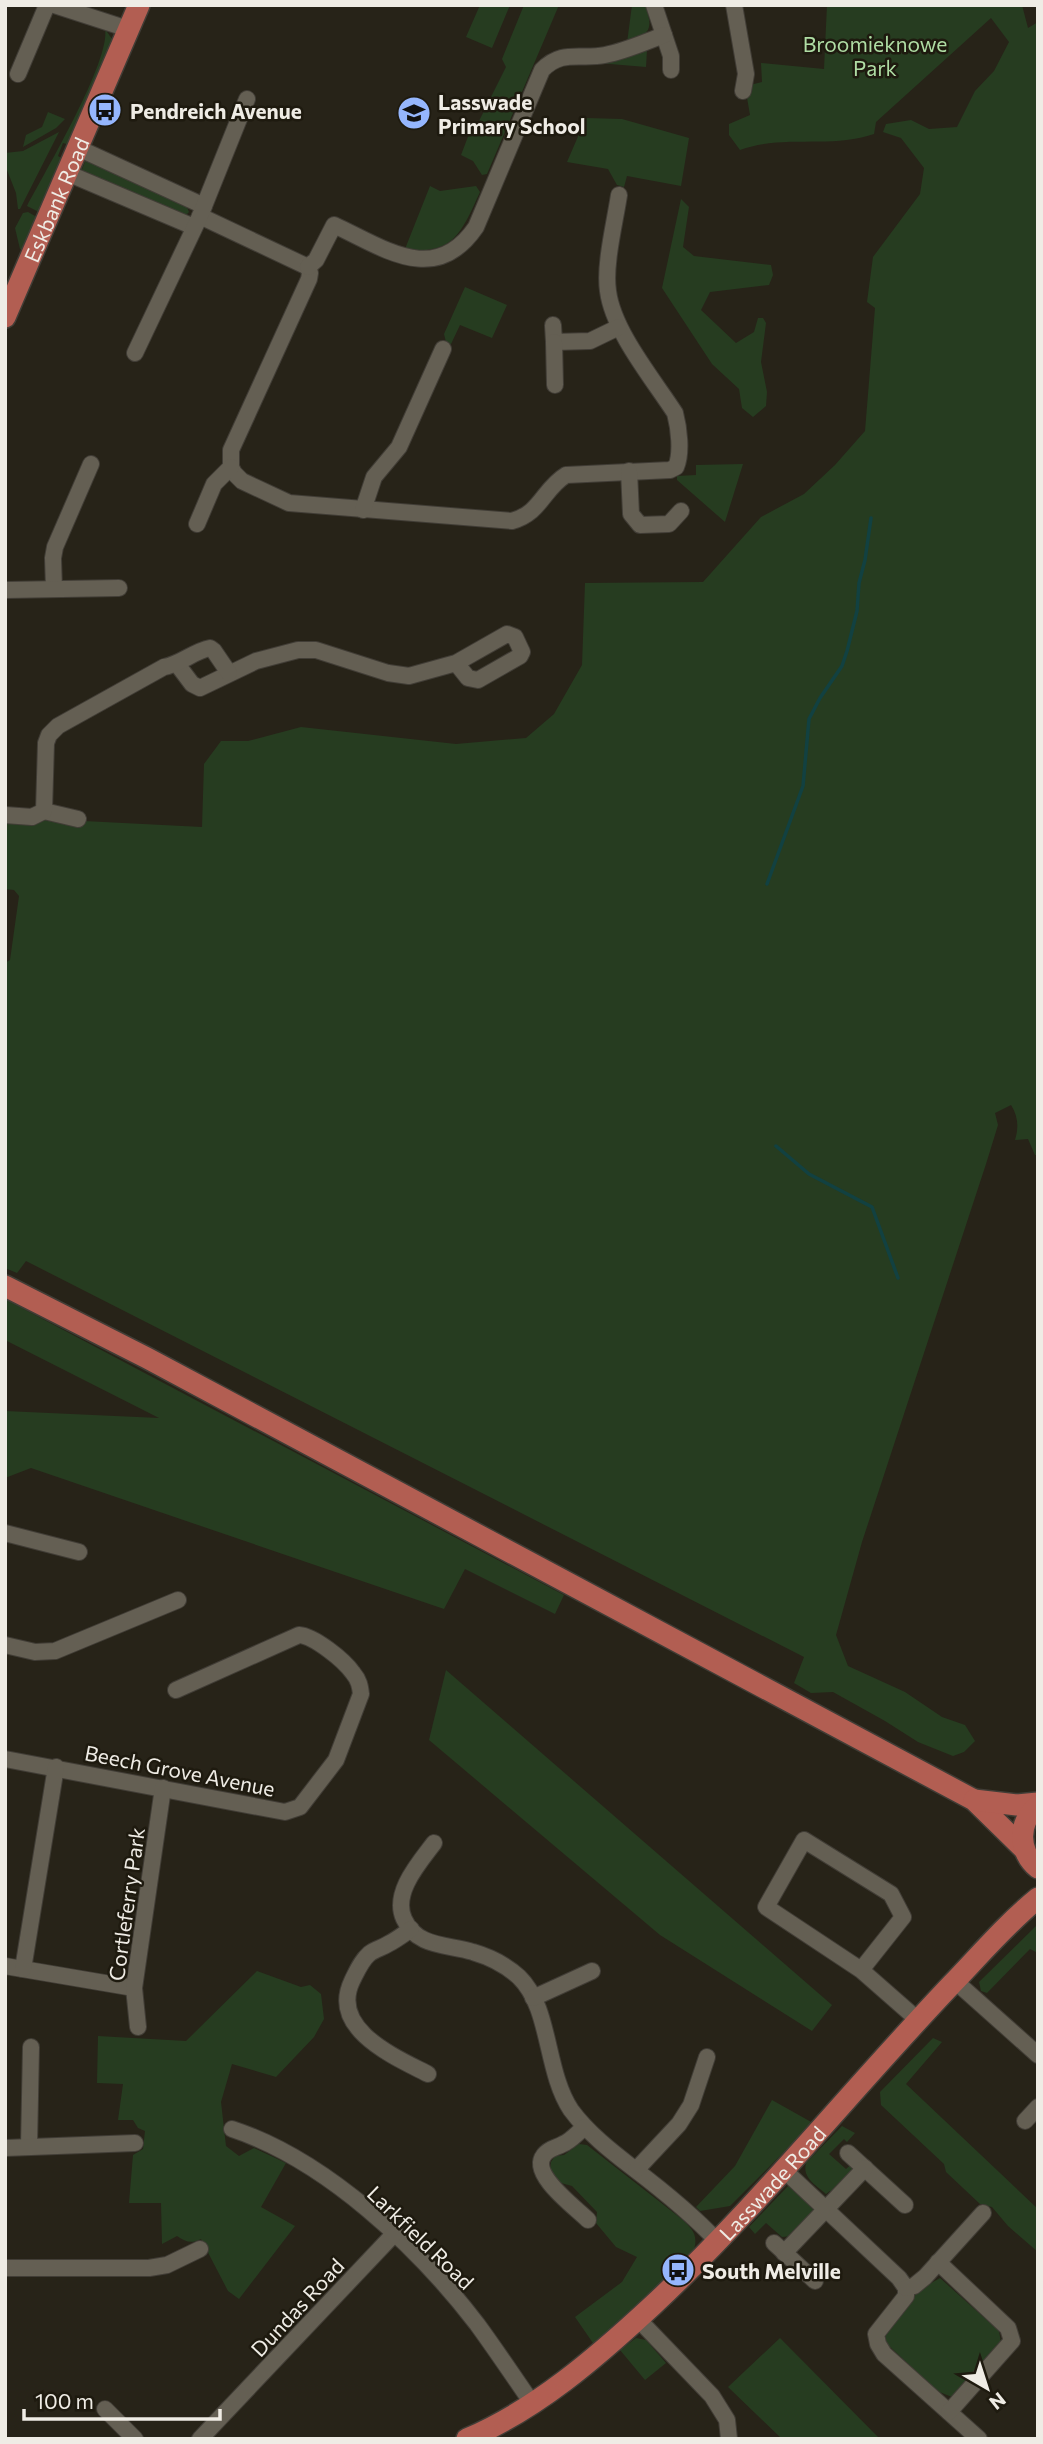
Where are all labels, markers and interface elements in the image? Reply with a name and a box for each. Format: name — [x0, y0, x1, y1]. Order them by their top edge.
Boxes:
park label: Broomieknowe Park — [803, 31, 947, 80]
place label: Lasswade Primary School — [438, 89, 585, 138]
bus stop icon: Pendreich Avenue — [86, 91, 124, 129]
school or university icon: Lasswade Primary School — [395, 94, 433, 132]
place label: Pendreich Avenue — [130, 98, 302, 123]
street label: Eskbank Road — [18, 133, 93, 266]
street label: Beech Grove Avenue — [83, 1739, 277, 1801]
street label: Cortleferry Park — [103, 1826, 149, 1982]
street label: Lasswade Road — [713, 2120, 830, 2245]
street label: Larkfield Road — [363, 2180, 479, 2294]
bus stop icon: South Melville — [659, 2251, 697, 2289]
street label: Dundas Road — [245, 2253, 349, 2361]
place label: South Melville — [702, 2258, 841, 2283]
north arrow — [952, 2353, 1022, 2423]
scale bar — [24, 2378, 220, 2422]
text: 100 m — [35, 2388, 94, 2413]
text: N — [985, 2388, 1011, 2415]

